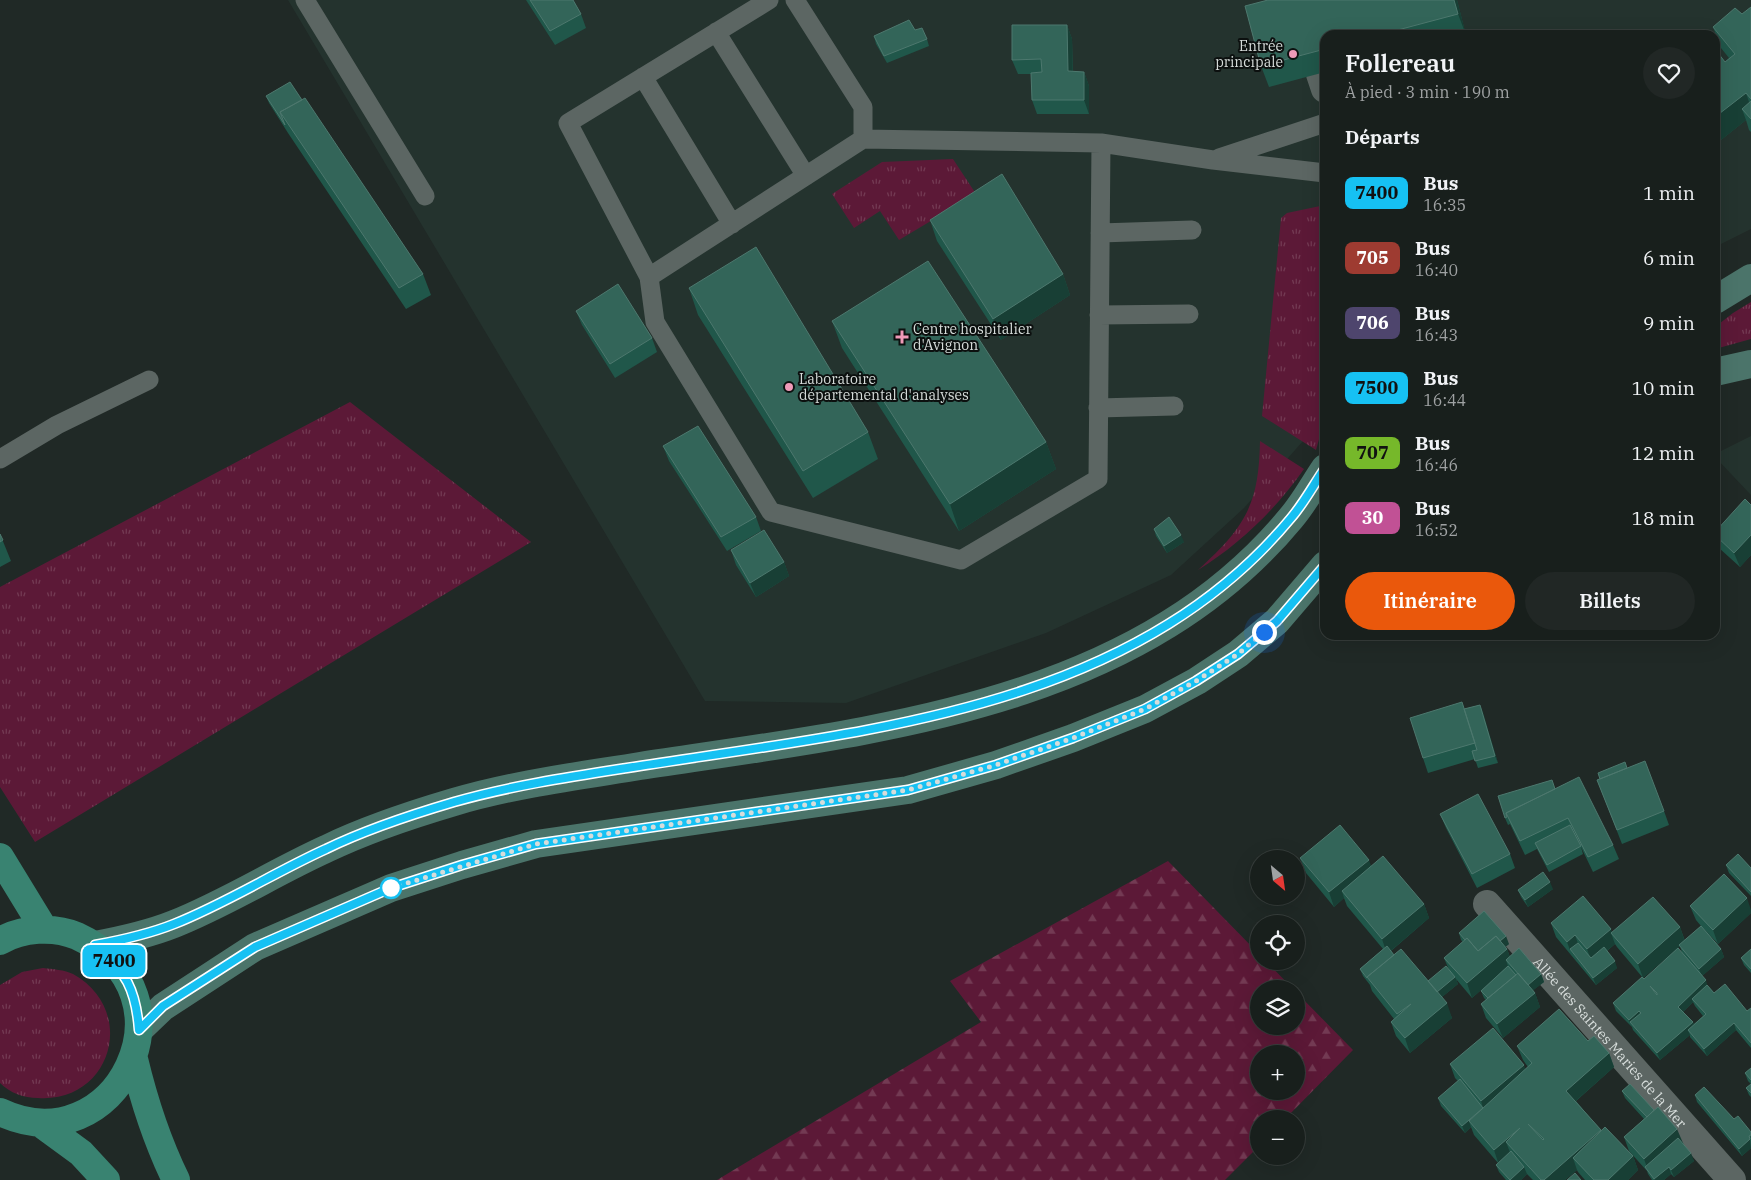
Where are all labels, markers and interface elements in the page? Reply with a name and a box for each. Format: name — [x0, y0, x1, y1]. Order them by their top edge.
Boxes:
place label: Entrée principale — [1215, 37, 1283, 71]
text: Follereau — [1345, 47, 1455, 79]
button: heart — [1643, 47, 1695, 99]
marker: Entrée principale — [1287, 48, 1299, 60]
text: À pied · 3 min · 190 m — [1345, 82, 1510, 102]
text: Départs — [1345, 125, 1420, 149]
text: Bus — [1423, 171, 1458, 195]
text: 7400 — [1355, 181, 1398, 204]
text: 1 min — [1643, 181, 1695, 205]
text: 16:35 — [1423, 195, 1466, 215]
text: Bus — [1415, 236, 1450, 260]
text: 705 — [1356, 246, 1389, 269]
text: 6 min — [1643, 246, 1695, 270]
text: 16:40 — [1415, 260, 1458, 280]
text: Bus — [1415, 301, 1450, 325]
text: 706 — [1356, 311, 1389, 334]
text: 9 min — [1643, 311, 1695, 335]
place label: Centre hospitalier d'Avignon — [913, 320, 1032, 354]
text: 16:43 — [1415, 325, 1458, 345]
marker: Centre hospitalier d'Avignon — [895, 330, 909, 344]
text: Bus — [1423, 366, 1458, 390]
place label: Laboratoire départemental d'analyses — [799, 370, 969, 404]
text: 7500 — [1355, 376, 1398, 399]
text: 10 min — [1632, 376, 1695, 400]
marker: Laboratoire départemental d'analyses — [783, 381, 795, 393]
text: 16:44 — [1423, 390, 1466, 410]
text: Bus — [1415, 431, 1450, 455]
text: 707 — [1356, 441, 1389, 464]
text: 12 min — [1632, 441, 1695, 465]
text: 16:46 — [1415, 455, 1458, 475]
text: Bus — [1415, 496, 1450, 520]
text: 30 — [1362, 506, 1383, 529]
text: 18 min — [1632, 506, 1695, 530]
text: 16:52 — [1415, 520, 1458, 540]
button: Itinéraire — [1345, 572, 1515, 630]
button: Billets — [1525, 572, 1695, 630]
your location — [1252, 620, 1277, 645]
north arrow — [1250, 850, 1305, 905]
map controls — [1250, 850, 1305, 1165]
unlabelled marker — [380, 877, 402, 899]
button: locate — [1250, 915, 1305, 970]
line badge: 7400 — [79, 945, 149, 977]
text: 7400 — [92, 949, 136, 972]
street label: Allée des Saintes Maries de la Mer — [1529, 953, 1691, 1132]
button: layers — [1250, 980, 1305, 1035]
button: + — [1250, 1045, 1305, 1100]
button: − — [1250, 1110, 1305, 1165]

